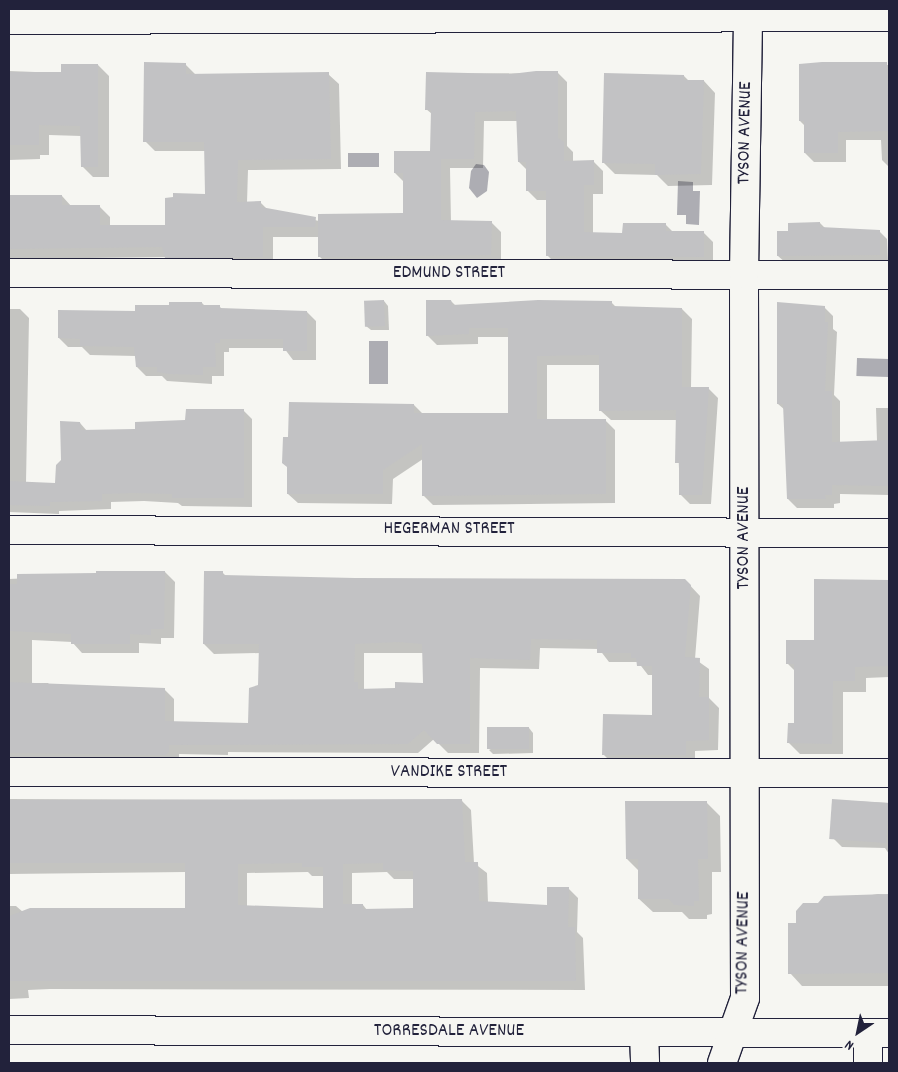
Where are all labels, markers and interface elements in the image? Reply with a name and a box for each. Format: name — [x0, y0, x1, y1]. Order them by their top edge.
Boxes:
street label: TYSON AVENUE — [734, 81, 758, 185]
street label: EDMUND STREET — [393, 263, 505, 285]
street label: TYSON AVENUE — [734, 487, 756, 589]
street label: HEGERMAN STREET — [383, 519, 515, 541]
street label: VANDIKE STREET — [391, 762, 507, 784]
street label: TYSON AVENUE — [732, 891, 756, 995]
north arrow — [833, 1007, 883, 1057]
street label: TORRESDALE AVENUE — [374, 1021, 524, 1043]
text: N — [841, 1034, 858, 1055]

